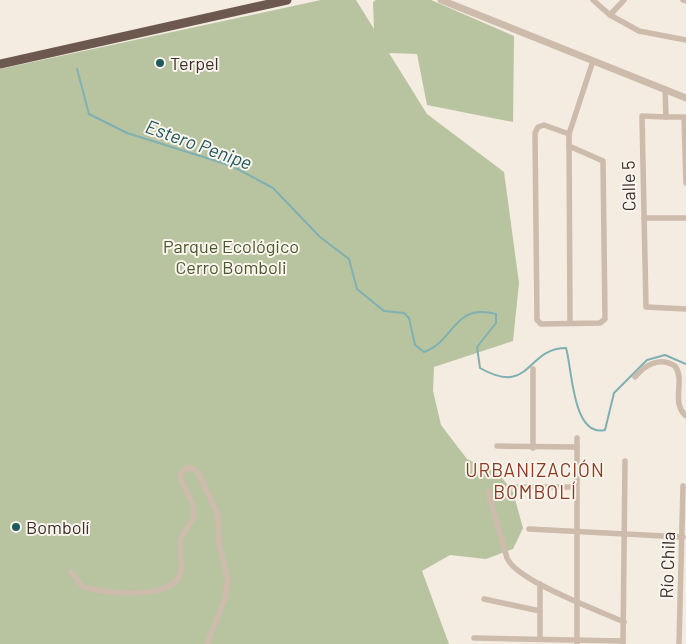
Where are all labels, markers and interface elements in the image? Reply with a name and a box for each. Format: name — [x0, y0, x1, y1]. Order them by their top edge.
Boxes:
place label: Terpel — [170, 52, 219, 74]
marker: Terpel — [154, 57, 166, 69]
water label: Estero Penipe — [143, 114, 255, 174]
street label: Calle 5 — [617, 160, 639, 212]
park label: Parque Ecológico Cerro Bomboli — [163, 235, 299, 278]
district label: URBANIZACIÓN BOMBOLÍ — [465, 458, 605, 503]
place label: Bombolí — [26, 516, 90, 538]
marker: Bombolí — [10, 521, 22, 533]
street label: Río Chila — [655, 531, 679, 599]

